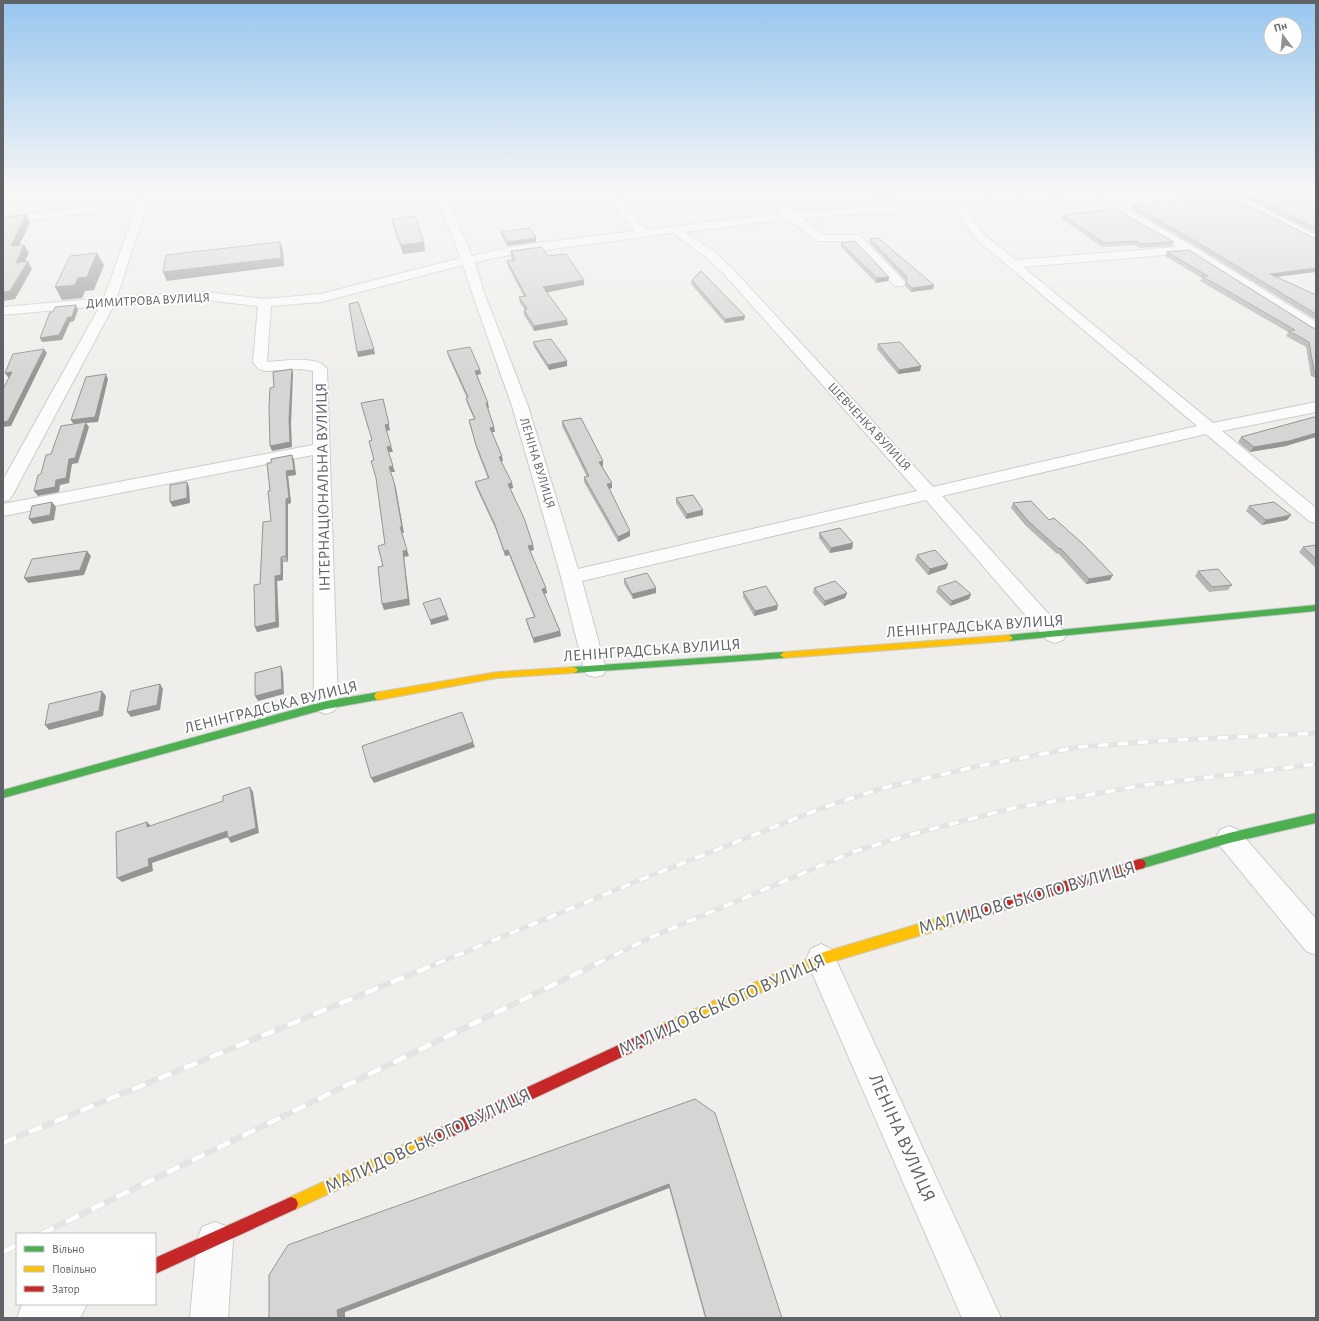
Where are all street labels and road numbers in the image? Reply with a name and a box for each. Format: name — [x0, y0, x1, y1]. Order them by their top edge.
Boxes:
street label: ДИМИТРОВА ВУЛИЦЯ — [86, 291, 210, 311]
street label: ШЕВЧЕНКА ВУЛИЦЯ — [825, 381, 913, 473]
street label: ІНТЕРНАЦІОНАЛЬНА ВУЛИЦЯ — [313, 383, 333, 591]
street label: ЛЕНІНА ВУЛИЦЯ — [517, 416, 557, 510]
street label: ЛЕНІНГРАДСЬКА ВУЛИЦЯ — [886, 612, 1064, 640]
street label: ЛЕНІНГРАДСЬКА ВУЛИЦЯ — [563, 636, 741, 664]
street label: ЛЕНІНГРАДСЬКА ВУЛИЦЯ — [183, 678, 359, 736]
street label: МАЛИДОВСЬКОГО ВУЛИЦЯ — [916, 858, 1138, 938]
street label: МАЛИДОВСЬКОГО ВУЛИЦЯ — [616, 951, 828, 1059]
street label: ЛЕНІНА ВУЛИЦЯ — [865, 1071, 939, 1205]
street label: МАЛИДОВСЬКОГО ВУЛИЦЯ — [322, 1085, 534, 1197]

